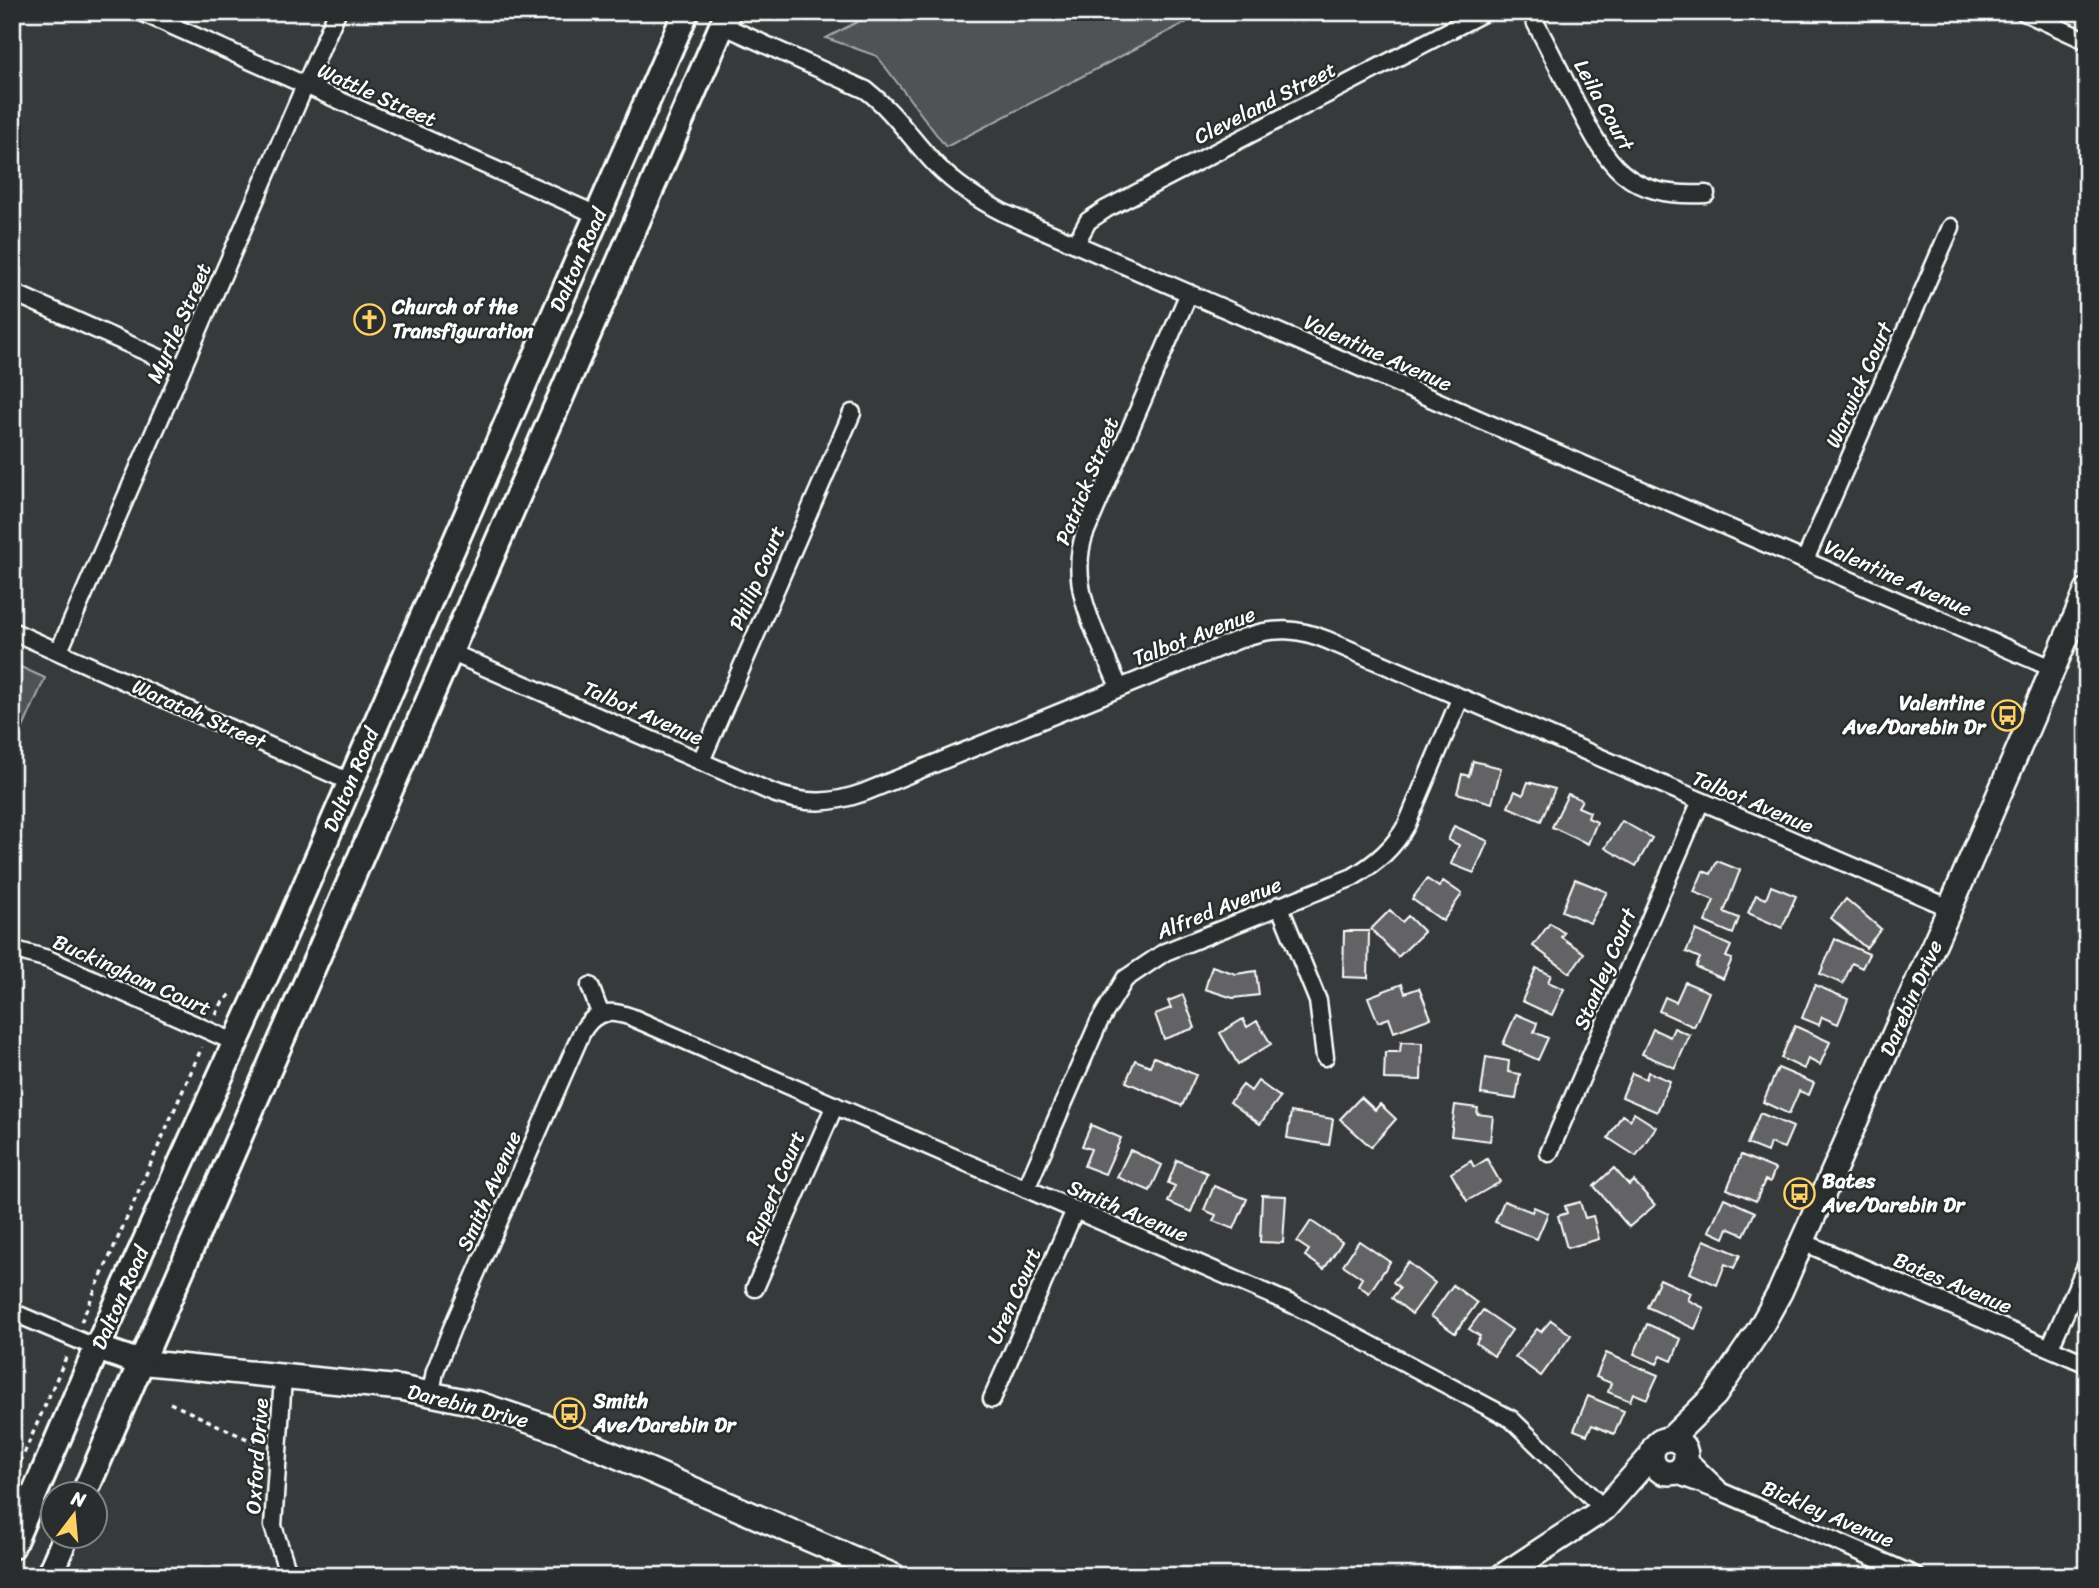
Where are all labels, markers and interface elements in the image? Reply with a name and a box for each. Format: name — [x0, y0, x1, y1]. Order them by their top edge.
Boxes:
street label: Cleveland Street — [1187, 51, 1343, 155]
street label: Wattle Street — [311, 52, 443, 138]
street label: Leila Court — [1563, 52, 1646, 159]
street label: Dalton Road — [538, 200, 619, 318]
street label: Myrtle Street — [136, 257, 222, 389]
place label: Church of the Transfiguration — [391, 288, 534, 350]
church icon: Church of the Transfiguration — [352, 302, 386, 336]
street label: Valentine Avenue — [1298, 303, 1459, 403]
street label: Warwick Court — [1814, 314, 1904, 454]
street label: Patrick Street — [1044, 411, 1130, 551]
street label: Philip Court — [718, 520, 796, 636]
street label: Valentine Avenue — [1818, 528, 1979, 628]
street label: Talbot Avenue — [1127, 595, 1261, 677]
street label: Waratah Street — [126, 668, 273, 761]
street label: Talbot Avenue — [576, 669, 710, 757]
place label: Valentine Ave/Darebin Dr — [1842, 684, 1987, 746]
bus stop icon: Valentine Ave/Darebin Dr — [1991, 698, 2025, 732]
street label: Dalton Road — [312, 720, 391, 838]
street label: Talbot Avenue — [1686, 759, 1820, 845]
street label: Alfred Avenue — [1149, 865, 1288, 951]
street label: Stanley Court — [1562, 901, 1648, 1036]
street label: Buckingham Court — [47, 923, 217, 1027]
street label: Darebin Drive — [1868, 933, 1954, 1062]
street label: Smith Avenue — [446, 1124, 533, 1257]
street label: Rupert Court — [734, 1125, 816, 1251]
place label: Bates Ave/Darebin Dr — [1821, 1162, 1967, 1224]
street label: Smith Avenue — [1061, 1168, 1195, 1254]
bus stop icon: Bates Ave/Darebin Dr — [1782, 1176, 1816, 1210]
street label: Dalton Road — [80, 1238, 161, 1356]
street label: Uren Court — [976, 1241, 1052, 1351]
street label: Bates Avenue — [1888, 1241, 2019, 1325]
street label: Darebin Drive — [403, 1373, 533, 1439]
place label: Smith Ave/Darebin Dr — [592, 1382, 738, 1444]
bus stop icon: Smith Ave/Darebin Dr — [553, 1396, 587, 1430]
street label: Oxford Drive — [234, 1397, 280, 1515]
street label: Bickley Avenue — [1756, 1469, 1900, 1559]
north arrow — [38, 1480, 108, 1550]
text: N — [67, 1481, 90, 1517]

